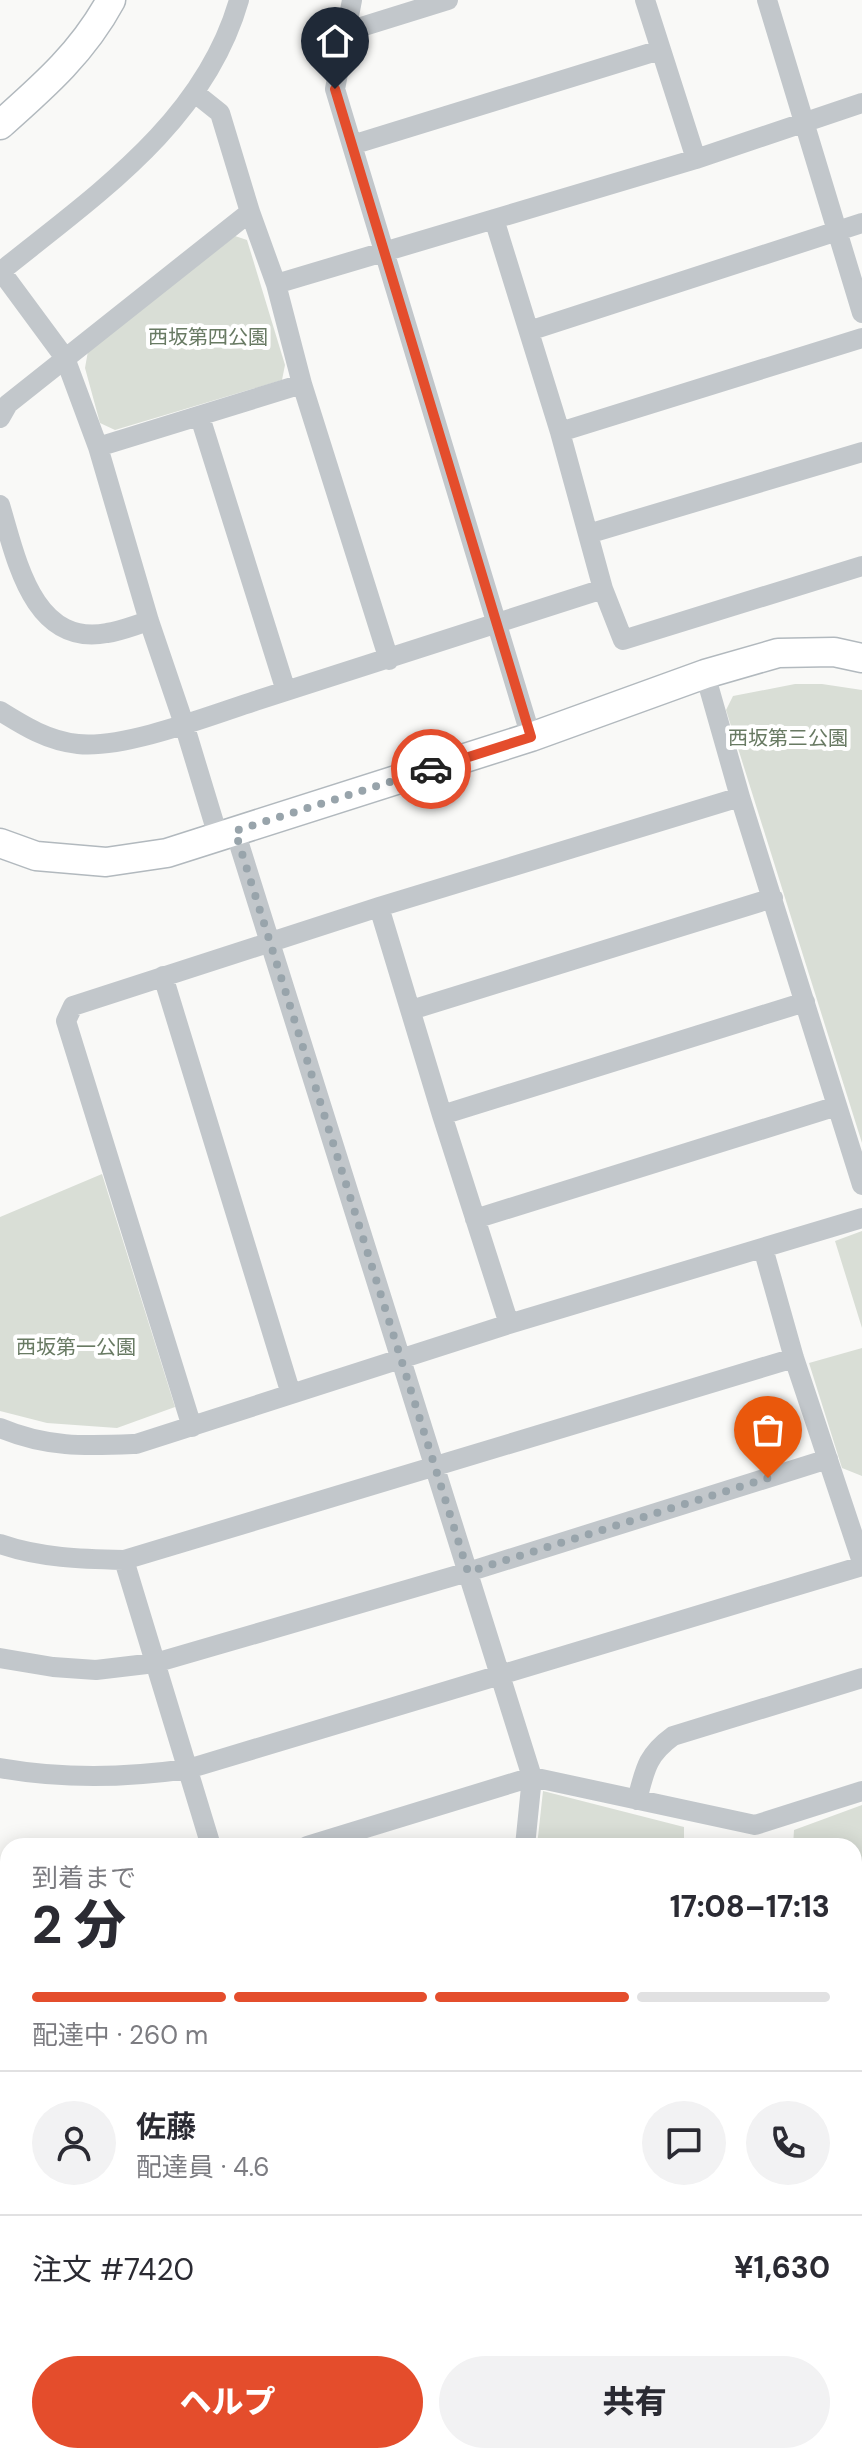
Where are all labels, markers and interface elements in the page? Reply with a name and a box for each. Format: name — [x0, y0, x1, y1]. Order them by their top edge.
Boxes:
pin — [301, 7, 369, 89]
icon: home — [313, 19, 357, 63]
park label: 西坂第四公園 — [148, 324, 268, 350]
park label: 西坂第三公園 — [728, 725, 848, 751]
courier — [391, 729, 471, 809]
icon: car — [409, 747, 453, 791]
park label: 西坂第一公園 — [16, 1334, 136, 1360]
pin — [734, 1396, 802, 1478]
icon: bag — [746, 1408, 790, 1452]
text: 到着まで — [32, 1861, 136, 1895]
text: 17:08–17:13 — [670, 1887, 830, 1926]
text: 2 分 — [32, 1891, 126, 1959]
text: 配達中 · 260 m — [32, 2018, 208, 2052]
button: person — [32, 2101, 116, 2185]
button: chat — [642, 2101, 726, 2185]
button: phone — [746, 2101, 830, 2185]
text: 佐藤 — [136, 2107, 196, 2146]
text: 配達員 · 4.6 — [136, 2150, 269, 2184]
text: ¥1,630 — [734, 2248, 830, 2287]
text: 注文 #7420 — [32, 2250, 194, 2289]
button: ヘルプ — [32, 2356, 423, 2448]
button: 共有 — [439, 2356, 830, 2448]

